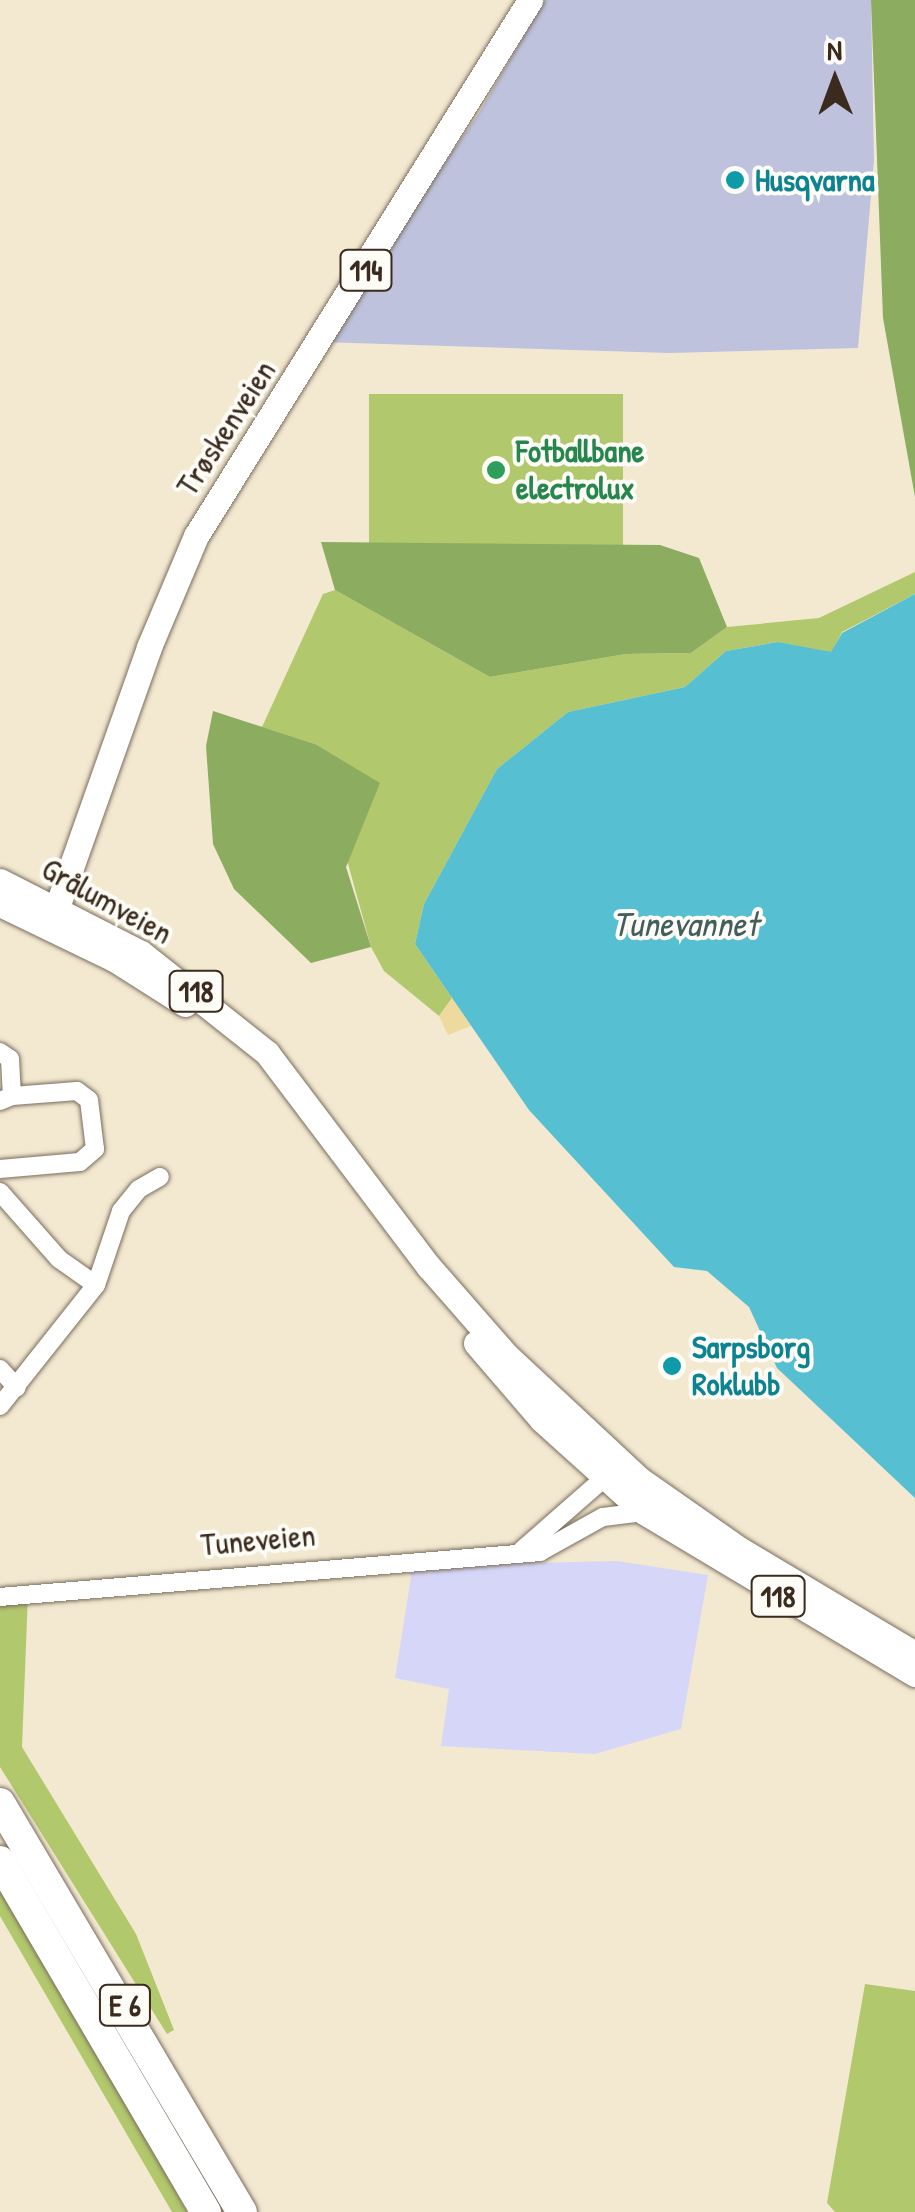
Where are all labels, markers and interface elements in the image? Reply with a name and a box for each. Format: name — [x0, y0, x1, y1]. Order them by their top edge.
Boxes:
north arrow — [785, 30, 885, 130]
text: N — [827, 31, 842, 69]
place label: Husqvarna — [755, 161, 875, 199]
marker: Husqvarna — [724, 169, 746, 191]
road number: 114 — [338, 245, 394, 295]
street label: Trøskenveien — [168, 353, 284, 503]
place label: Fotballbane electrolux — [516, 433, 644, 508]
marker: Fotballbane electrolux — [485, 459, 507, 481]
street label: Grålumveien — [35, 849, 179, 953]
water label: Tunevannet — [612, 903, 758, 945]
road number: 118 — [168, 966, 224, 1016]
place label: Sarpsborg Roklubb — [692, 1329, 810, 1404]
marker: Sarpsborg Roklubb — [661, 1355, 683, 1377]
street label: Tuneveien — [199, 1516, 317, 1564]
road number: 118 — [750, 1571, 806, 1621]
road number: E 6 — [98, 1980, 152, 2030]

